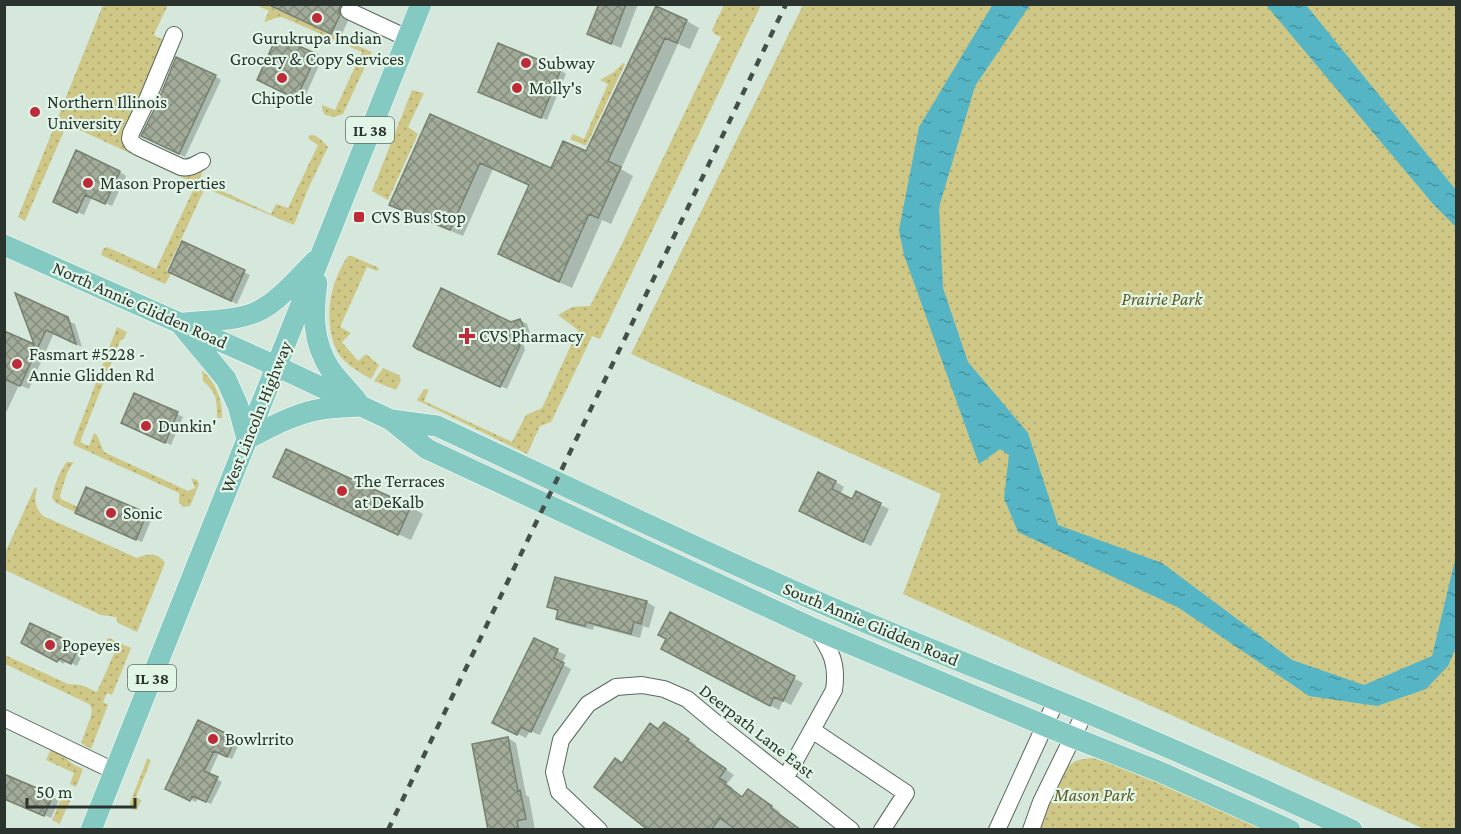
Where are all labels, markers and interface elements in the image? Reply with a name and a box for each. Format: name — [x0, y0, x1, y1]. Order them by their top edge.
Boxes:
marker: Gurukrupa Indian Grocery & Copy Services — [310, 11, 324, 25]
place label: Gurukrupa Indian Grocery & Copy Services — [230, 28, 404, 69]
place label: Subway — [538, 53, 596, 73]
marker: Subway — [519, 56, 533, 70]
marker: Chipotle — [275, 71, 289, 85]
place label: Molly's — [529, 78, 582, 98]
marker: Molly's — [510, 81, 524, 95]
place label: Chipotle — [251, 88, 313, 108]
place label: Northern Illinois University — [47, 92, 167, 133]
marker: Northern Illinois University — [28, 105, 42, 119]
road number: IL 38 — [346, 117, 394, 143]
place label: Mason Properties — [100, 173, 226, 193]
marker: Mason Properties — [81, 176, 95, 190]
place label: CVS Bus Stop — [371, 207, 466, 227]
marker: CVS Bus Stop — [352, 210, 366, 224]
street label: North Annie Glidden Road — [50, 257, 231, 353]
park label: Prairie Park — [1122, 289, 1204, 309]
place label: CVS Pharmacy — [479, 326, 584, 346]
marker: CVS Pharmacy — [460, 329, 474, 343]
street label: West Lincoln Highway — [216, 337, 296, 496]
place label: Fasmart #5228 - Annie Glidden Rd — [29, 344, 155, 385]
marker: Fasmart #5228 - Annie Glidden Rd — [10, 357, 24, 371]
place label: Dunkin' — [158, 416, 216, 436]
marker: Dunkin' — [139, 419, 153, 433]
place label: The Terraces at DeKalb — [354, 471, 445, 512]
marker: The Terraces at DeKalb — [335, 484, 349, 498]
place label: Sonic — [123, 503, 163, 523]
marker: Sonic — [104, 506, 118, 520]
street label: South Annie Glidden Road — [780, 578, 962, 670]
place label: Popeyes — [62, 635, 120, 655]
marker: Popeyes — [43, 638, 57, 652]
road number: IL 38 — [128, 665, 176, 691]
street label: Deerpath Lane East — [696, 680, 819, 783]
place label: Bowlrrito — [225, 729, 294, 749]
marker: Bowlrrito — [206, 732, 220, 746]
scale bar — [27, 771, 135, 809]
text: 50 m — [36, 782, 73, 802]
park label: Mason Park — [1053, 785, 1135, 805]

